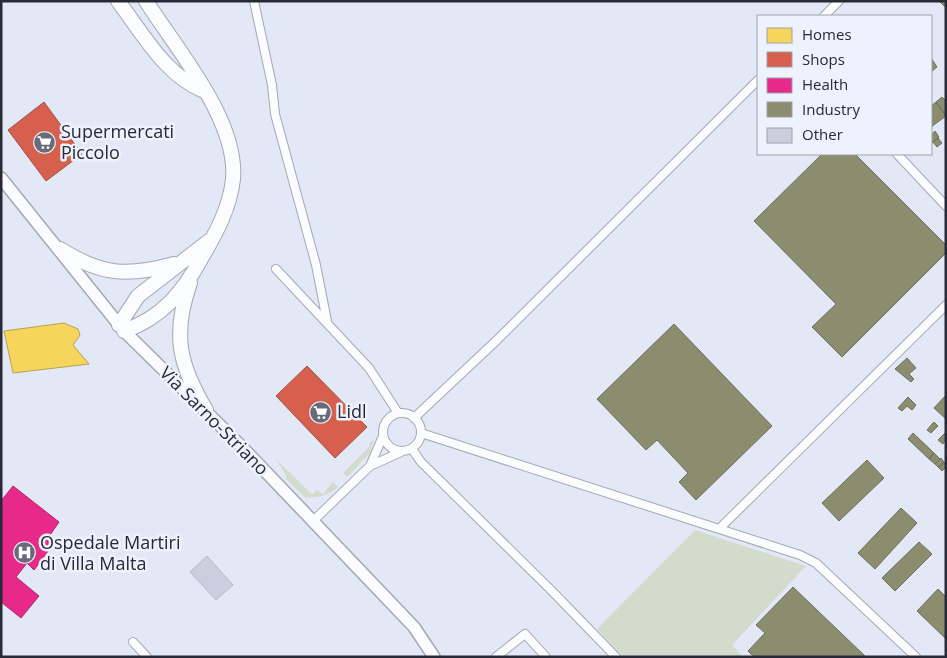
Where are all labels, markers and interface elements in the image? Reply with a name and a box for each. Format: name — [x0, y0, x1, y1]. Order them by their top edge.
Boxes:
legend — [757, 15, 932, 155]
text: Homes — [802, 24, 852, 44]
text: Shops — [802, 49, 845, 69]
text: Health — [802, 74, 848, 94]
text: Industry — [802, 99, 860, 119]
place label: Supermercati Piccolo — [61, 119, 174, 164]
text: Other — [802, 124, 843, 144]
supermarket icon: Supermercati Piccolo — [33, 130, 57, 154]
street label: Via Sarno-Striano — [155, 361, 274, 480]
place label: Lidl — [337, 399, 367, 423]
supermarket icon: Lidl — [309, 400, 333, 424]
place label: Ospedale Martiri di Villa Malta — [40, 530, 180, 575]
hospital icon: Ospedale Martiri di Villa Malta — [12, 541, 36, 565]

